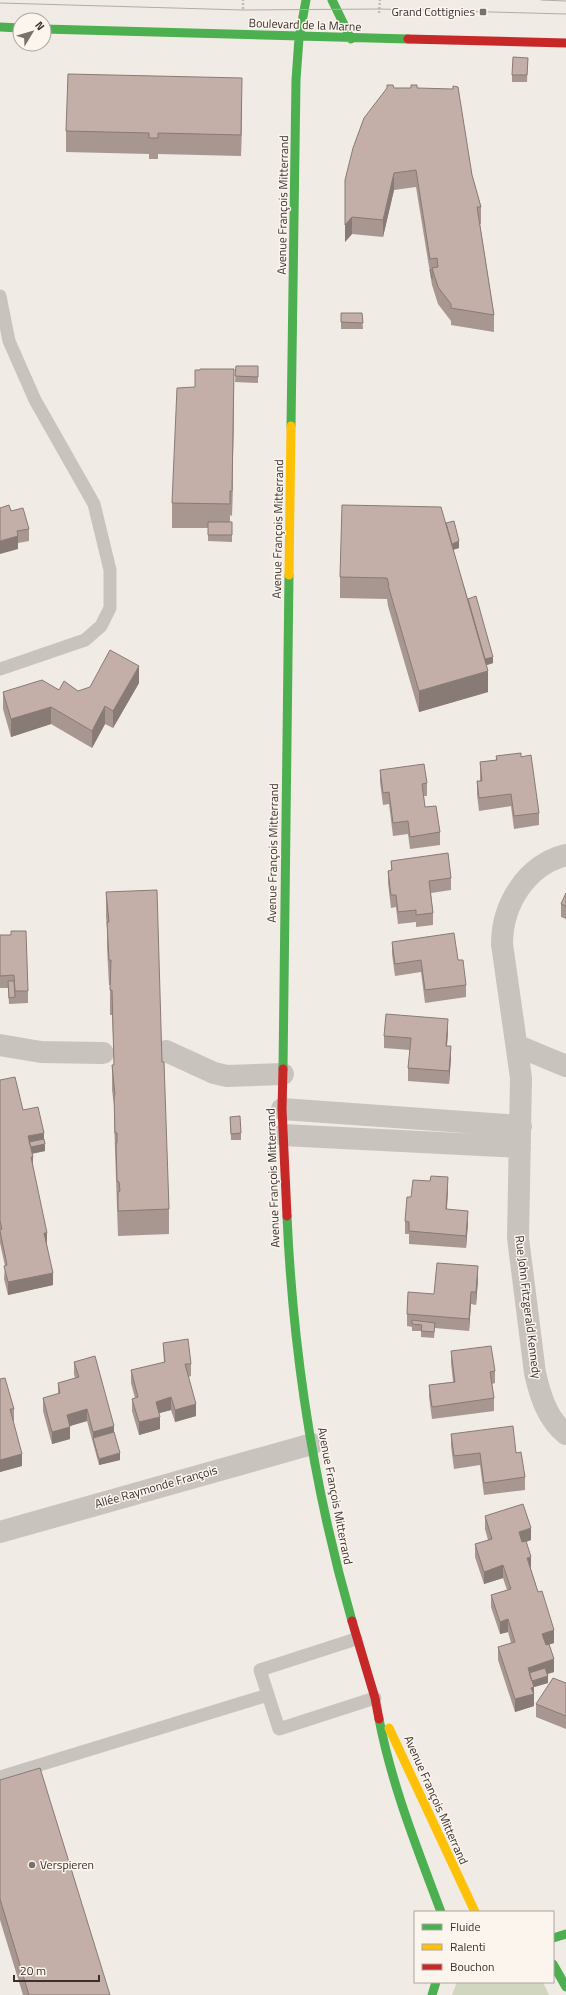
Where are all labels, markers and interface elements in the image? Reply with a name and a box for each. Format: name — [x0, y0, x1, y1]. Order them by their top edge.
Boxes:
place label: Grand Cottignies — [391, 2, 475, 21]
marker: Grand Cottignies — [478, 7, 488, 17]
north arrow — [12, 12, 52, 52]
street label: Boulevard de la Marne — [248, 13, 362, 36]
text: N — [31, 18, 49, 34]
street label: Avenue François Mitterrand — [272, 135, 293, 275]
street label: Avenue François Mitterrand — [267, 459, 288, 599]
street label: Avenue François Mitterrand — [262, 783, 283, 923]
street label: Avenue François Mitterrand — [261, 1108, 284, 1248]
street label: Rue John Fitzgerald Kennedy — [510, 1234, 547, 1380]
street label: Avenue François Mitterrand — [313, 1426, 358, 1566]
street label: Allée Raymonde François — [92, 1460, 220, 1513]
street label: Avenue François Mitterrand — [399, 1732, 474, 1867]
place label: Verspieren — [40, 1855, 94, 1874]
marker: Verspieren — [27, 1860, 37, 1870]
legend — [414, 1911, 554, 1983]
text: Fluide — [450, 1917, 481, 1936]
text: Ralenti — [450, 1937, 485, 1956]
scale bar — [14, 1957, 99, 1983]
text: Bouchon — [450, 1957, 495, 1976]
text: 20 m — [20, 1961, 46, 1980]

